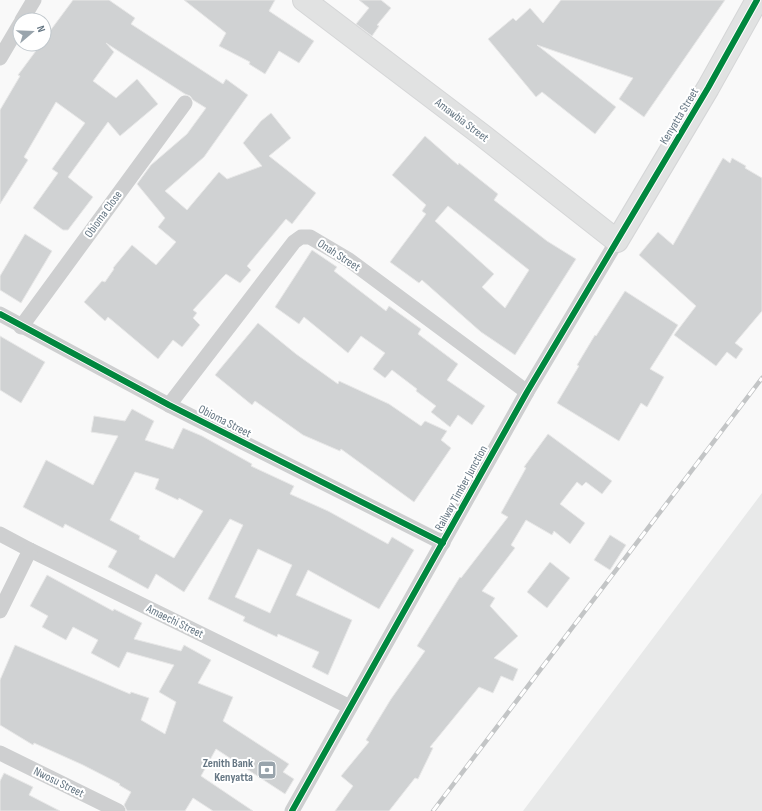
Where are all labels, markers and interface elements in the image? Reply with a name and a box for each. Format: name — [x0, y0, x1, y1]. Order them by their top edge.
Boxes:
north arrow — [12, 12, 52, 52]
text: N — [34, 24, 48, 34]
street label: Kenyatta Street — [657, 85, 702, 147]
street label: Amawbia Street — [431, 95, 492, 146]
street label: Obioma Close — [81, 188, 126, 241]
street label: Onah Street — [314, 236, 363, 275]
street label: Obioma Street — [196, 402, 254, 441]
street label: Railway Timber Junction — [432, 443, 491, 534]
street label: Amaechi Street — [143, 601, 206, 642]
place label: Zenith Bank Kenyatta — [203, 756, 253, 785]
bank icon: Zenith Bank Kenyatta — [256, 759, 278, 781]
street label: Nwosu Street — [31, 764, 87, 801]

